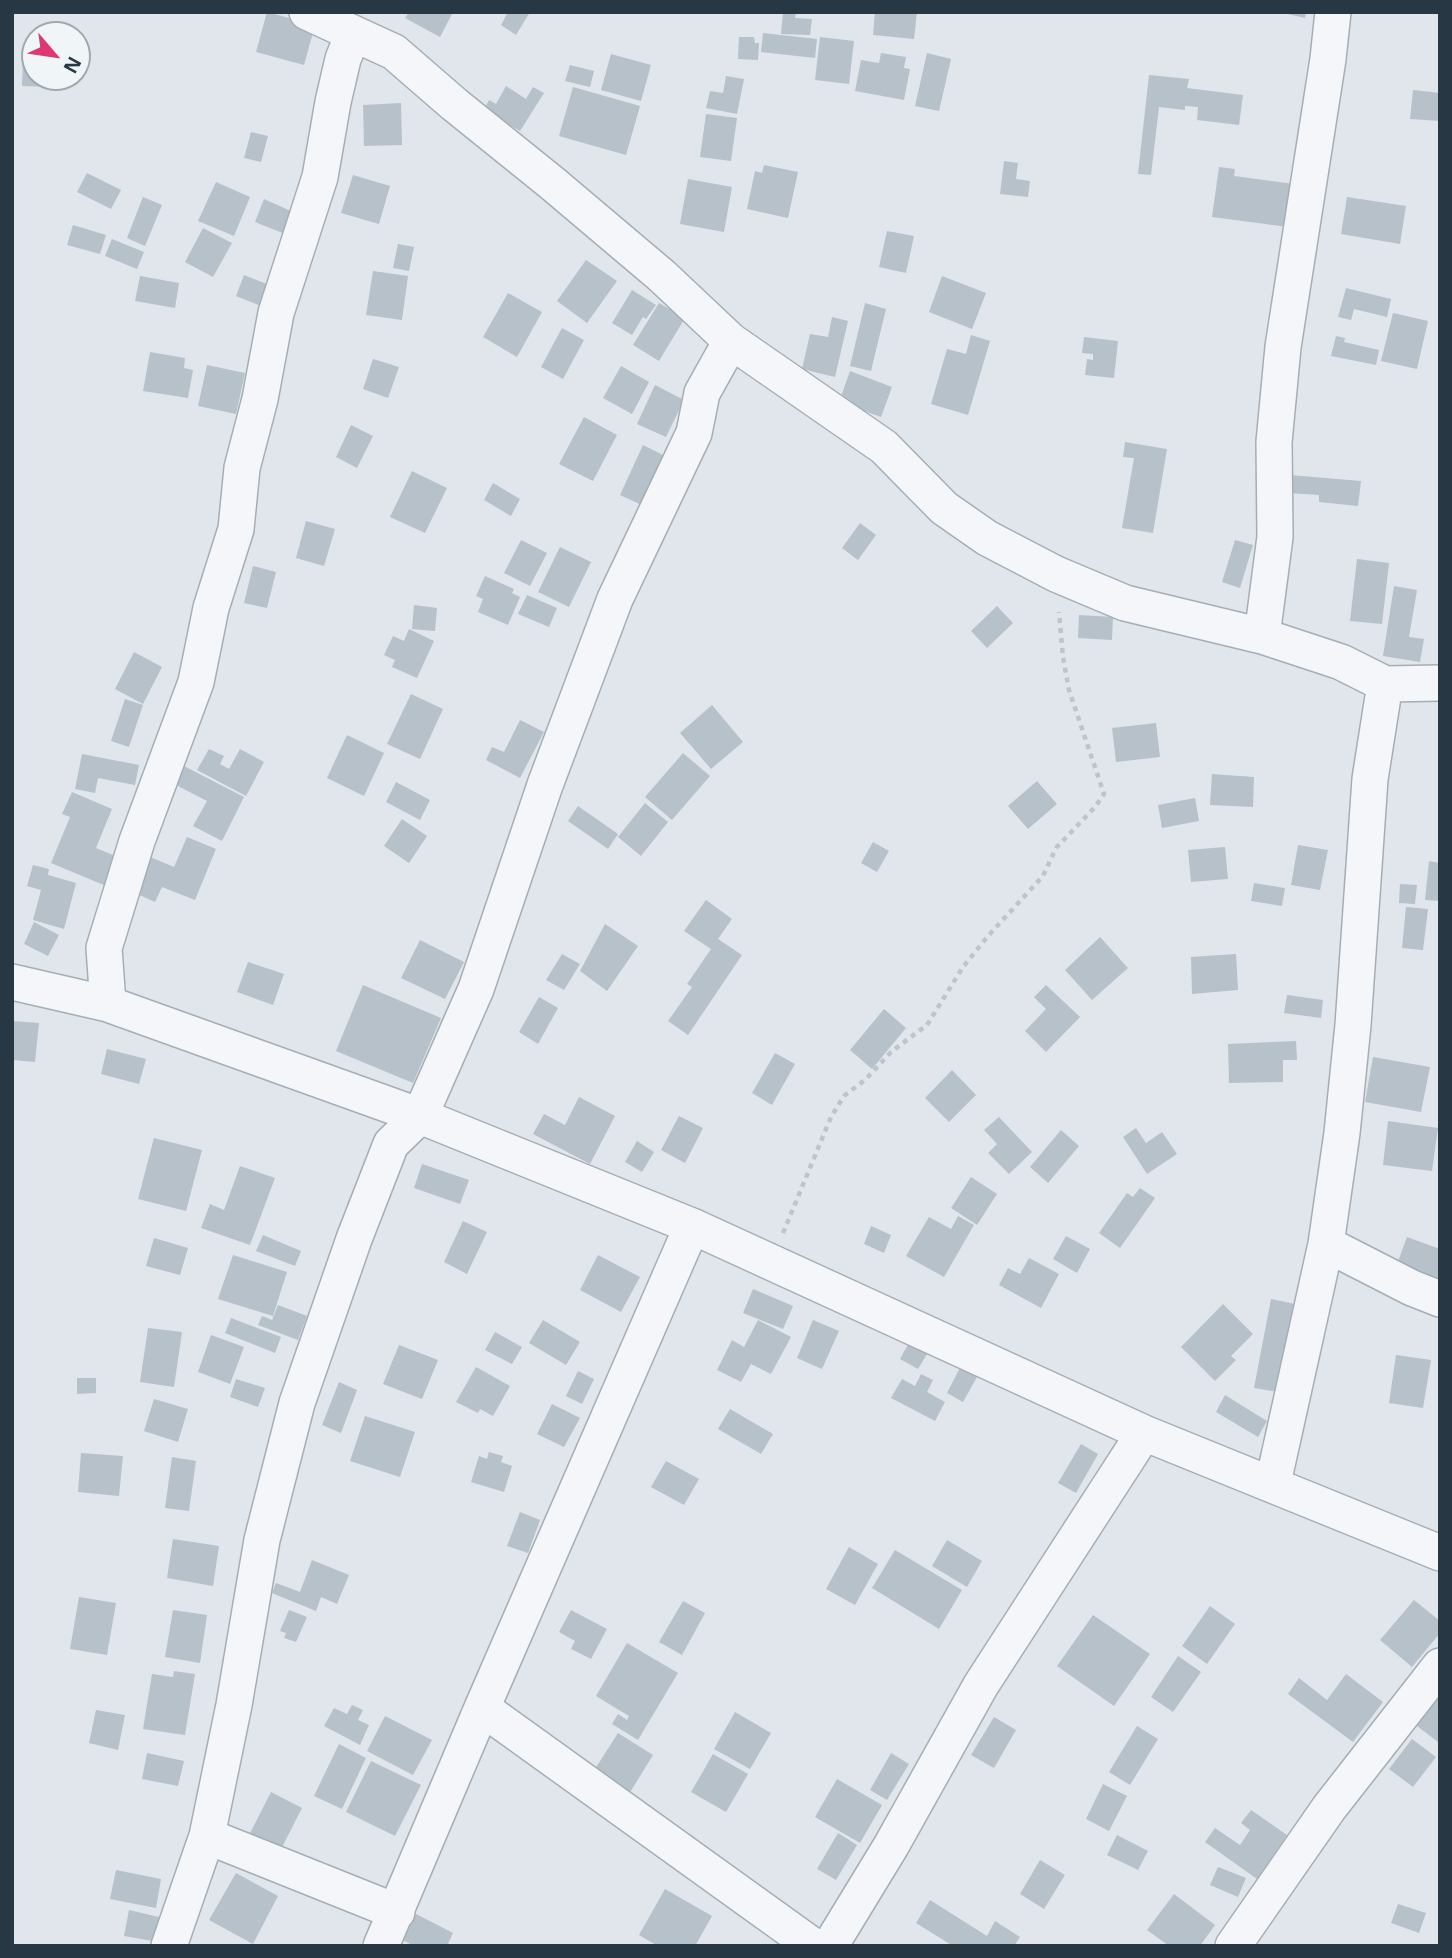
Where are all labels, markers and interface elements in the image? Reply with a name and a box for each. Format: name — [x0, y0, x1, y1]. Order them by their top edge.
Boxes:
north arrow — [21, 21, 91, 91]
text: N — [58, 52, 88, 78]

